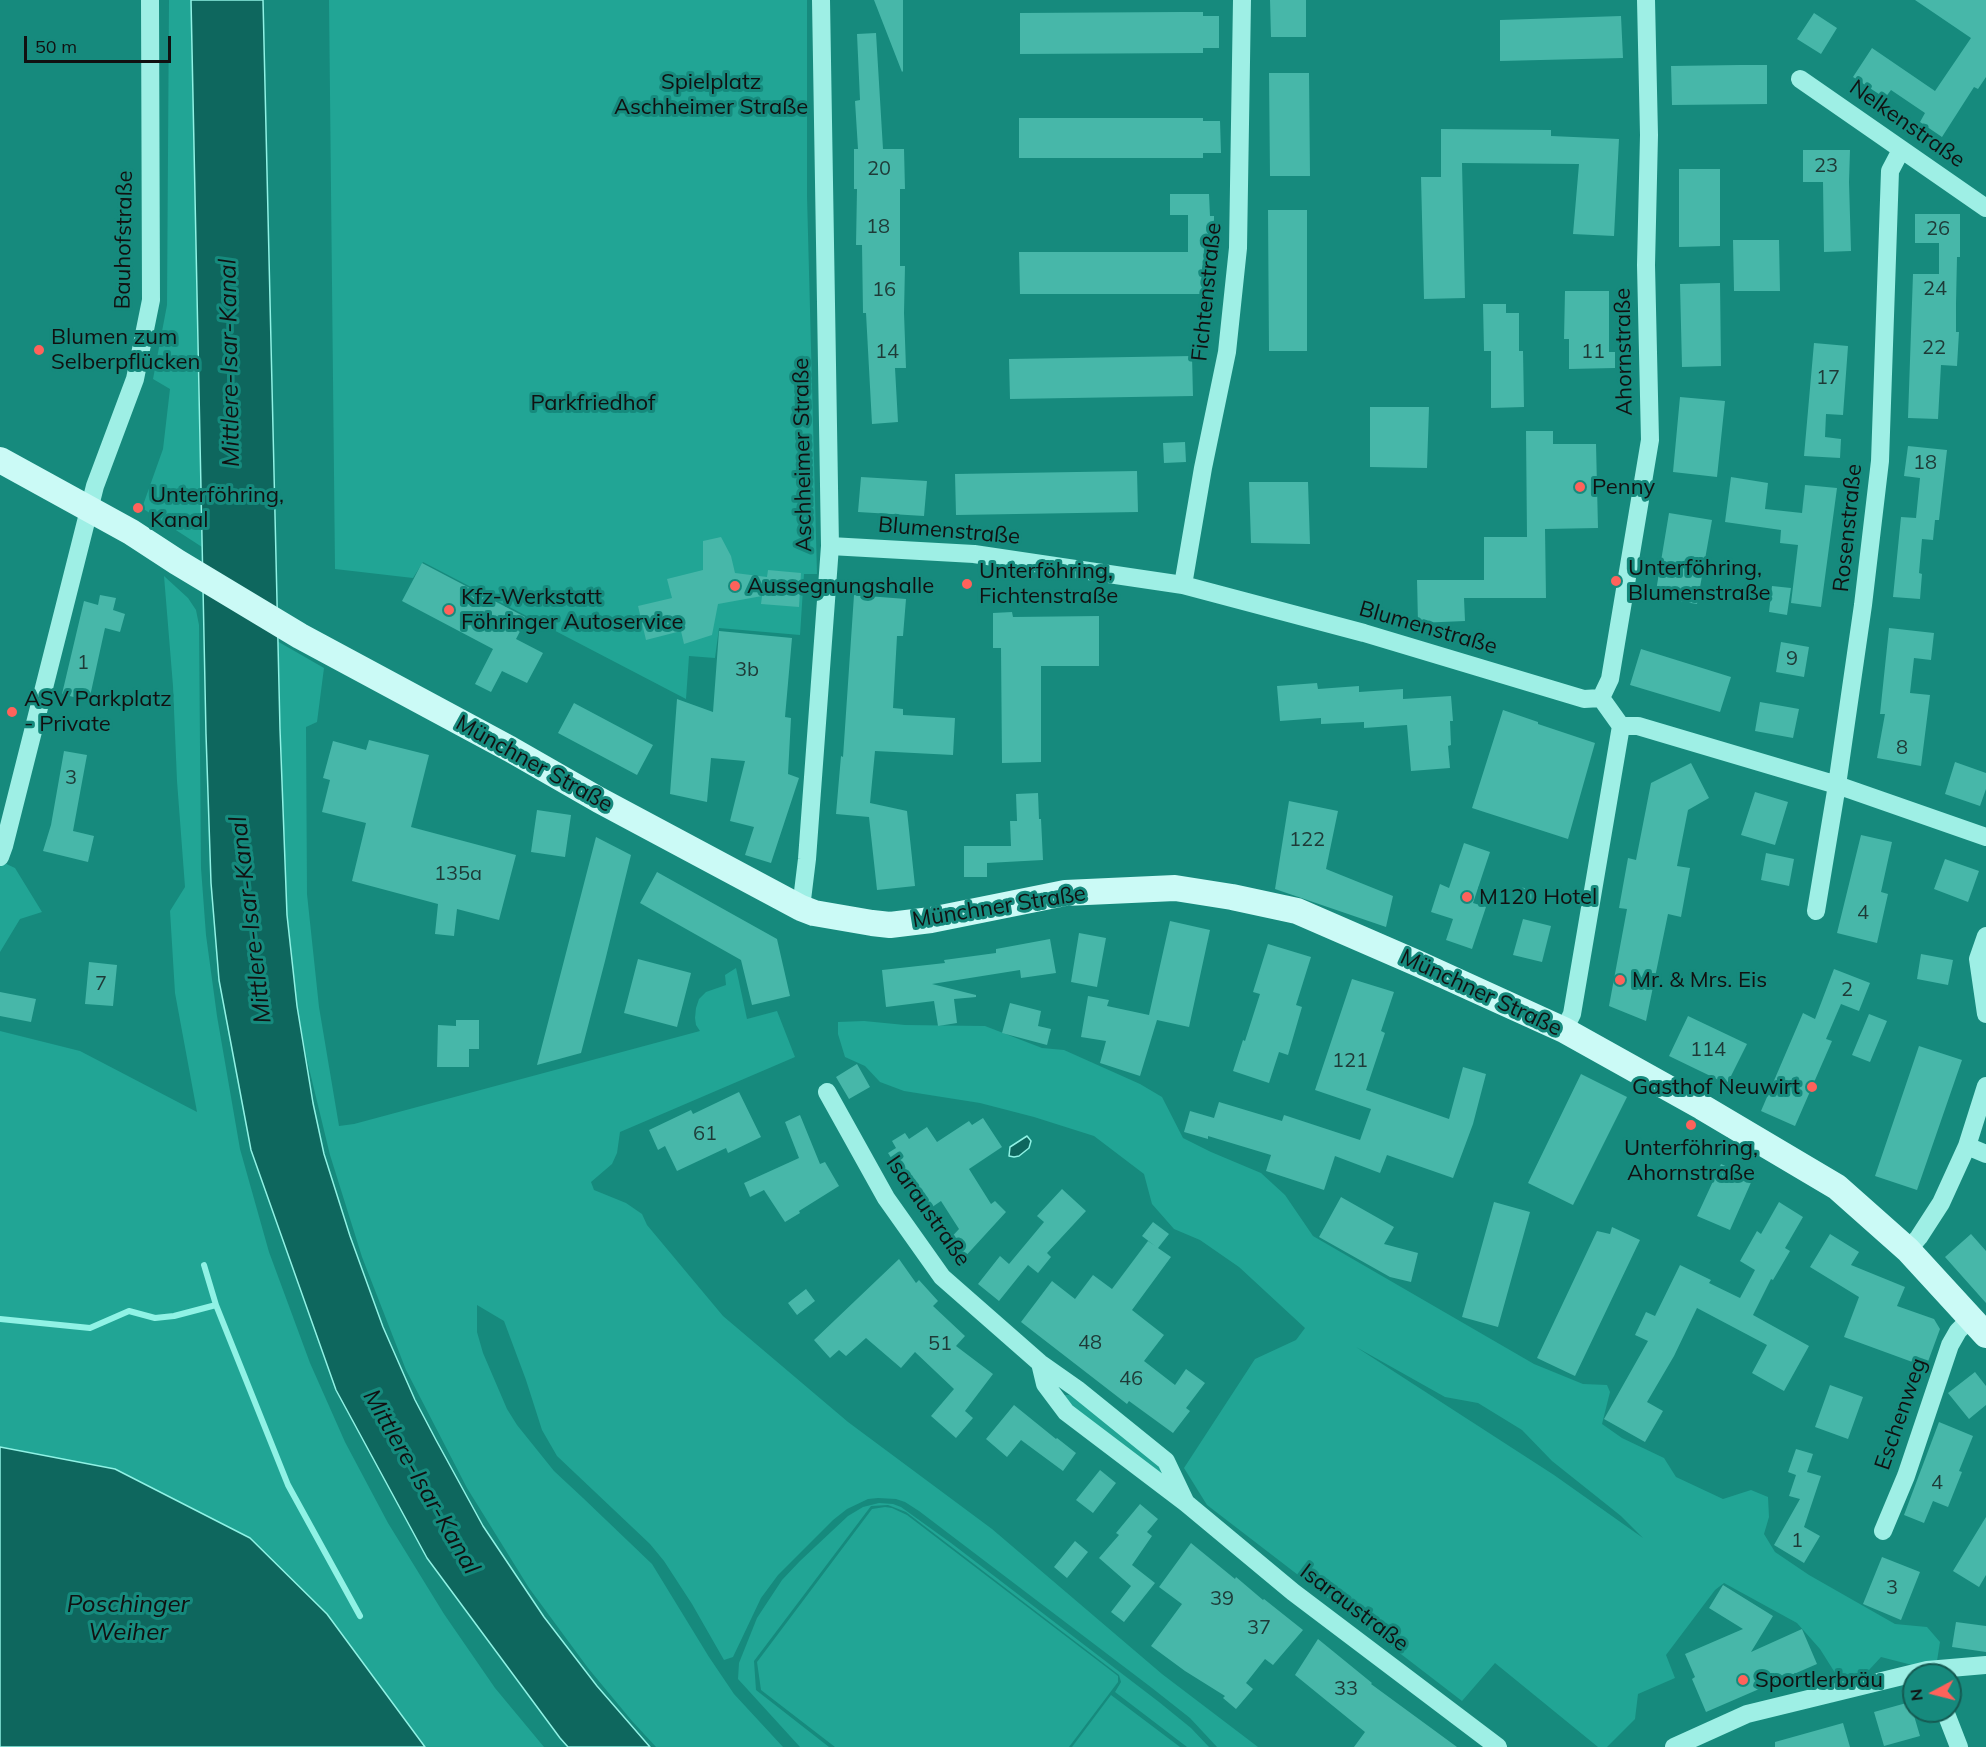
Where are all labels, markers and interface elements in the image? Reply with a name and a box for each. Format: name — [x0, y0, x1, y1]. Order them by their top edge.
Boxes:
scale bar — [27, 24, 174, 62]
text: 50 m — [35, 35, 77, 58]
park label: Spielplatz Aschheimer Straße — [614, 69, 808, 120]
street label: Nelkenstraße — [1844, 74, 1970, 174]
house number: 23 — [1814, 154, 1838, 178]
house number: 20 — [867, 157, 891, 181]
street label: Bauhofstraße — [110, 170, 138, 310]
house number: 18 — [866, 215, 890, 239]
house number: 26 — [1926, 217, 1950, 241]
street label: Fichtenstraße — [1187, 221, 1227, 363]
water label: Mittlere-Isar-Kanal — [214, 259, 246, 467]
house number: 24 — [1923, 277, 1947, 301]
house number: 16 — [872, 278, 896, 302]
street label: Ahornstraße — [1610, 288, 1638, 416]
place label: Blumen zum Selberpflücken — [51, 324, 200, 376]
house number: 22 — [1922, 336, 1946, 360]
house number: 14 — [875, 340, 899, 364]
house number: 11 — [1581, 340, 1605, 364]
marker: Blumen zum Selberpflücken — [32, 343, 46, 357]
street label: Aschheimer Straße — [788, 358, 818, 552]
house number: 17 — [1816, 366, 1840, 390]
park label: Parkfriedhof — [531, 390, 655, 416]
house number: 18 — [1913, 451, 1937, 475]
street label: Rosenstraße — [1828, 463, 1868, 593]
place label: Penny — [1592, 474, 1655, 500]
marker: Penny — [1573, 480, 1587, 494]
place label: Unterföhring, Kanal — [150, 482, 284, 534]
marker: Unterföhring, Kanal — [131, 501, 145, 515]
street label: Blumenstraße — [877, 512, 1021, 550]
place label: Unterföhring, Blumenstraße — [1628, 555, 1771, 606]
place label: Unterföhring, Fichtenstraße — [979, 558, 1118, 610]
place label: Aussegnungshalle — [747, 573, 934, 599]
marker: Unterföhring, Blumenstraße — [1609, 574, 1623, 588]
marker: Unterföhring, Fichtenstraße — [960, 577, 974, 591]
marker: Aussegnungshalle — [728, 579, 742, 593]
place label: Kfz-Werkstatt Föhringer Autoservice — [461, 584, 684, 636]
street label: Blumenstraße — [1356, 596, 1500, 660]
marker: Kfz-Werkstatt Föhringer Autoservice — [442, 603, 456, 617]
house number: 9 — [1786, 647, 1798, 671]
house number: 1 — [77, 651, 89, 675]
house number: 3b — [735, 658, 759, 682]
place label: ASV Parkplatz - Private — [24, 686, 172, 738]
marker: ASV Parkplatz - Private — [5, 705, 19, 719]
street label: Münchner Straße — [451, 710, 617, 818]
house number: 8 — [1896, 736, 1908, 760]
house number: 3 — [65, 766, 77, 790]
water label: Mittlere-Isar-Kanal — [224, 815, 278, 1025]
house number: 122 — [1289, 828, 1325, 852]
house number: 135a — [434, 862, 482, 886]
street label: Münchner Straße — [910, 880, 1088, 934]
place label: M120 Hotel — [1479, 884, 1597, 910]
marker: M120 Hotel — [1460, 890, 1474, 904]
house number: 4 — [1857, 901, 1869, 925]
street label: Münchner Straße — [1396, 944, 1566, 1042]
place label: Mr. & Mrs. Eis — [1632, 967, 1767, 993]
house number: 7 — [95, 972, 107, 996]
marker: Mr. & Mrs. Eis — [1613, 973, 1627, 987]
house number: 2 — [1841, 978, 1853, 1002]
house number: 114 — [1690, 1038, 1726, 1062]
house number: 121 — [1332, 1049, 1368, 1073]
place label: Gasthof Neuwirt — [1632, 1074, 1800, 1100]
marker: Gasthof Neuwirt — [1805, 1080, 1819, 1094]
marker: Unterföhring, Ahornstraße — [1684, 1118, 1698, 1132]
house number: 61 — [693, 1122, 717, 1146]
place label: Unterföhring, Ahornstraße — [1624, 1135, 1758, 1186]
street label: Isaraustraße — [880, 1151, 976, 1271]
house number: 48 — [1078, 1331, 1102, 1355]
house number: 51 — [928, 1332, 952, 1356]
street label: Eschenweg — [1870, 1355, 1932, 1473]
house number: 46 — [1119, 1367, 1143, 1391]
water label: Mittlere-Isar-Kanal — [356, 1385, 486, 1579]
house number: 4 — [1931, 1471, 1943, 1495]
house number: 1 — [1791, 1529, 1803, 1553]
street label: Isaraustraße — [1295, 1559, 1413, 1657]
house number: 3 — [1886, 1576, 1898, 1600]
house number: 39 — [1210, 1587, 1234, 1611]
water label: Poschinger Weiher — [67, 1591, 189, 1647]
house number: 37 — [1247, 1616, 1271, 1640]
north arrow — [1902, 1663, 1962, 1723]
place label: Sportlerbräu — [1755, 1667, 1883, 1693]
marker: Sportlerbräu — [1736, 1673, 1750, 1687]
house number: 33 — [1334, 1677, 1358, 1701]
text: N — [1905, 1688, 1927, 1702]

